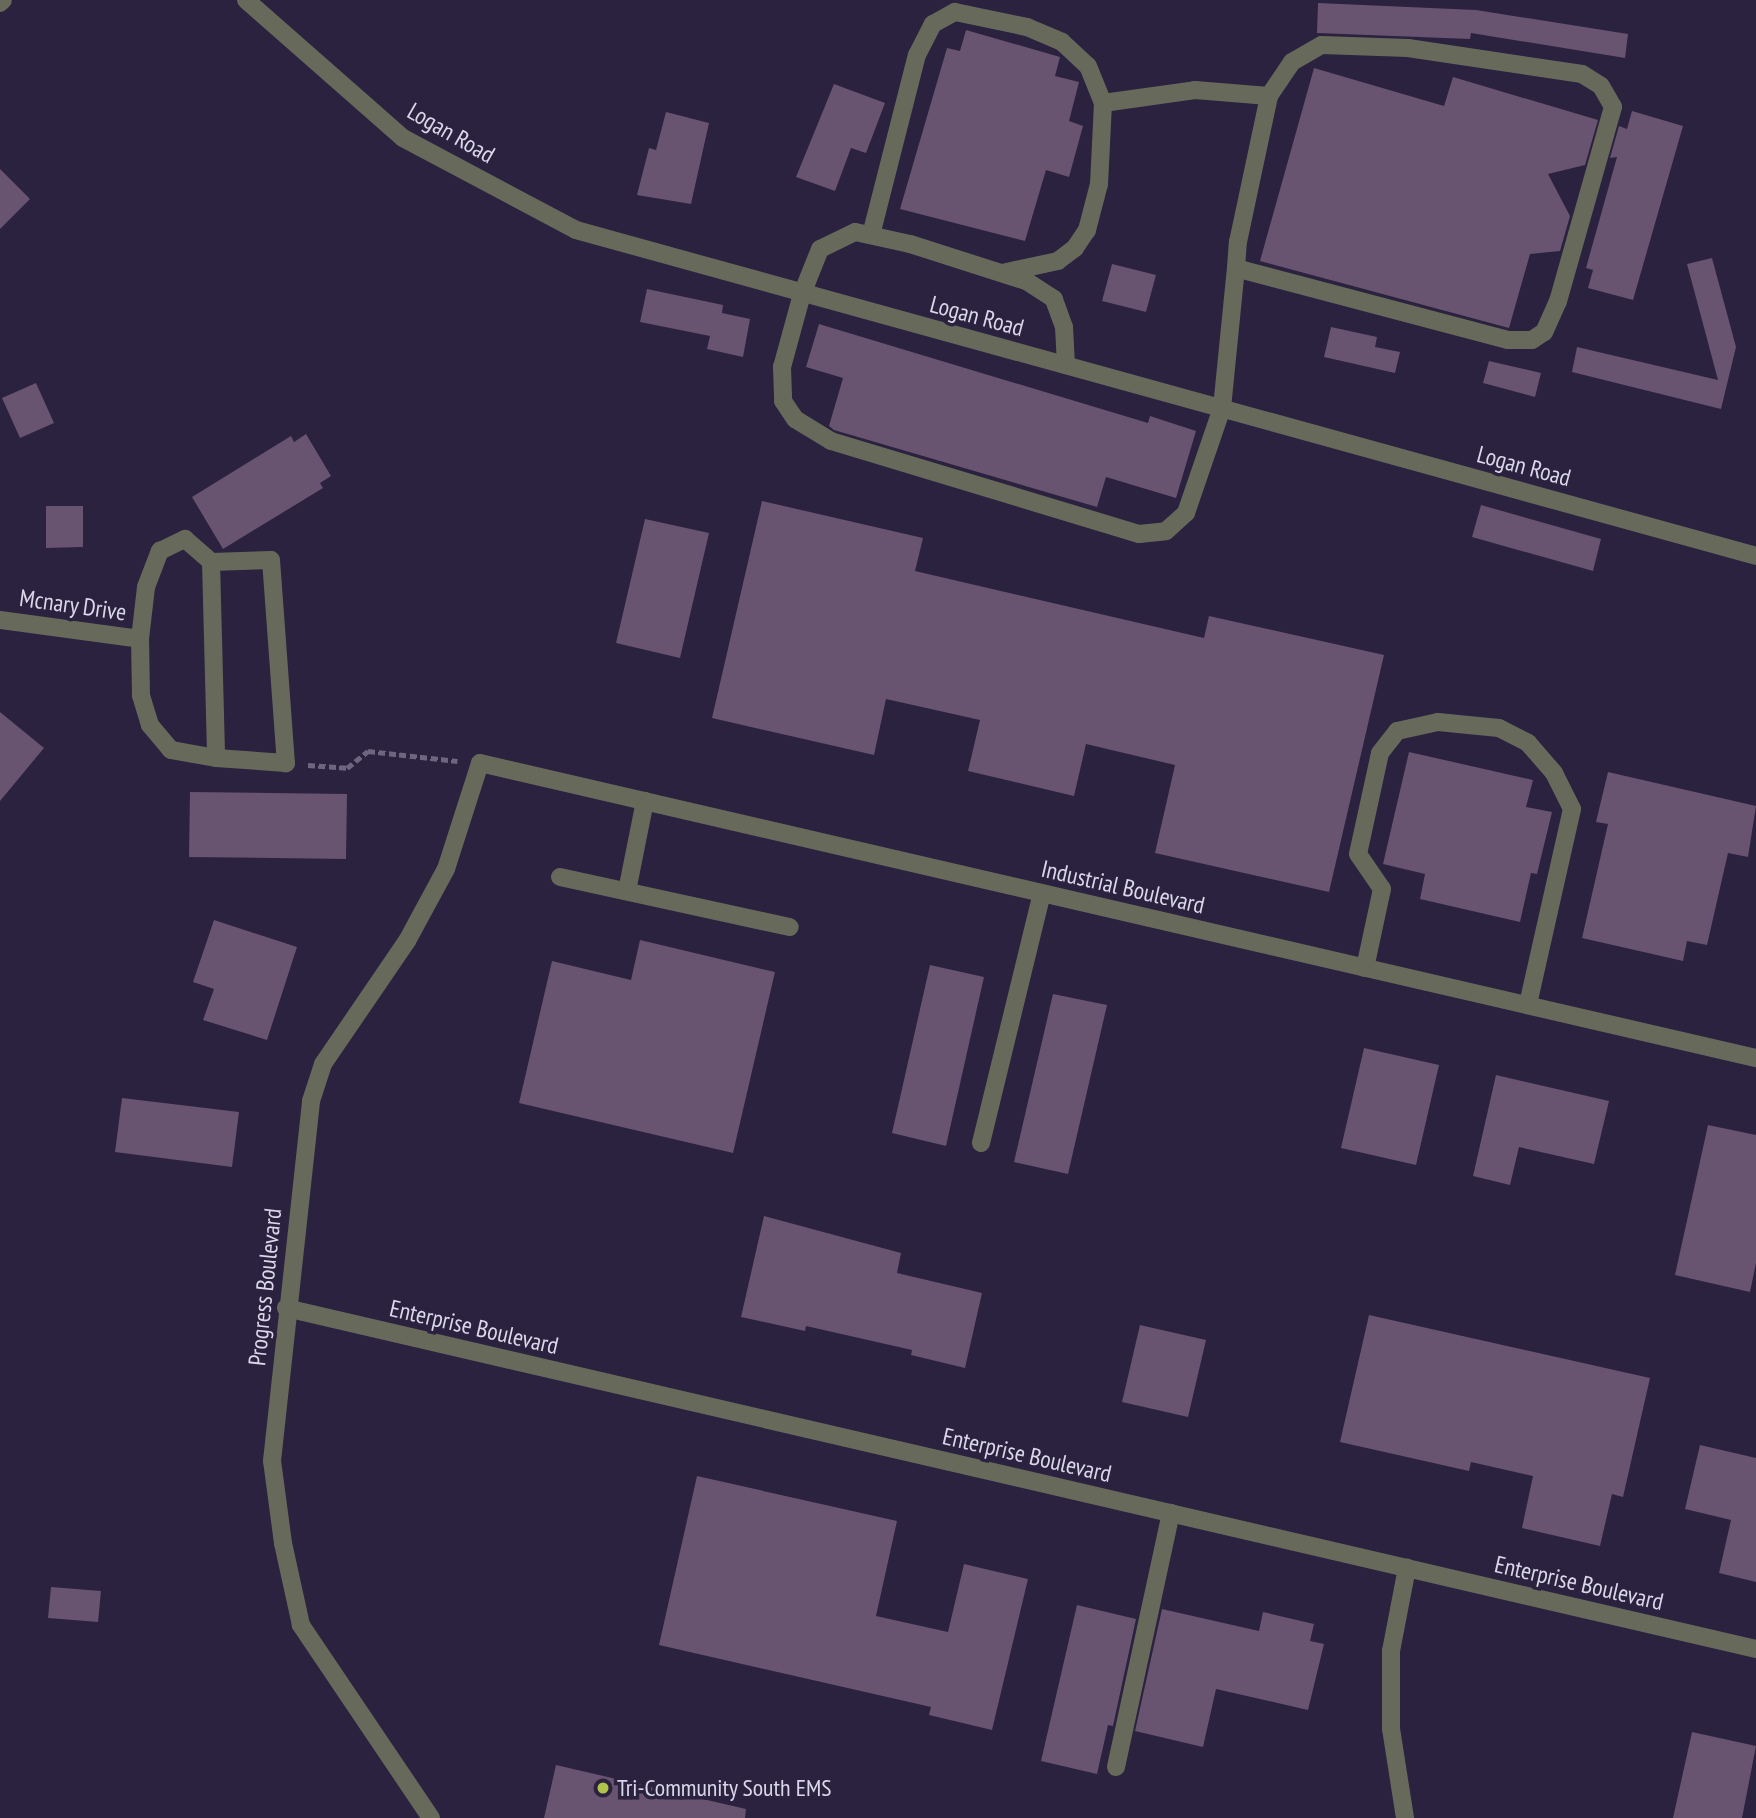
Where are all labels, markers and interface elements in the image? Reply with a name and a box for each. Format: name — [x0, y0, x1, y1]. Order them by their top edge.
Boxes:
street label: Logan Road — [402, 97, 500, 169]
street label: Logan Road — [927, 290, 1027, 342]
street label: Logan Road — [1474, 440, 1574, 492]
street label: Mcnary Drive — [17, 583, 129, 627]
street label: Industrial Boulevard — [1039, 854, 1207, 920]
street label: Progress Boulevard — [242, 1207, 288, 1367]
street label: Enterprise Boulevard — [387, 1294, 561, 1360]
street label: Enterprise Boulevard — [940, 1422, 1114, 1488]
street label: Enterprise Boulevard — [1492, 1550, 1666, 1616]
place label: Tri-Community South EMS — [617, 1774, 832, 1802]
marker: Tri-Community South EMS — [595, 1780, 611, 1796]

